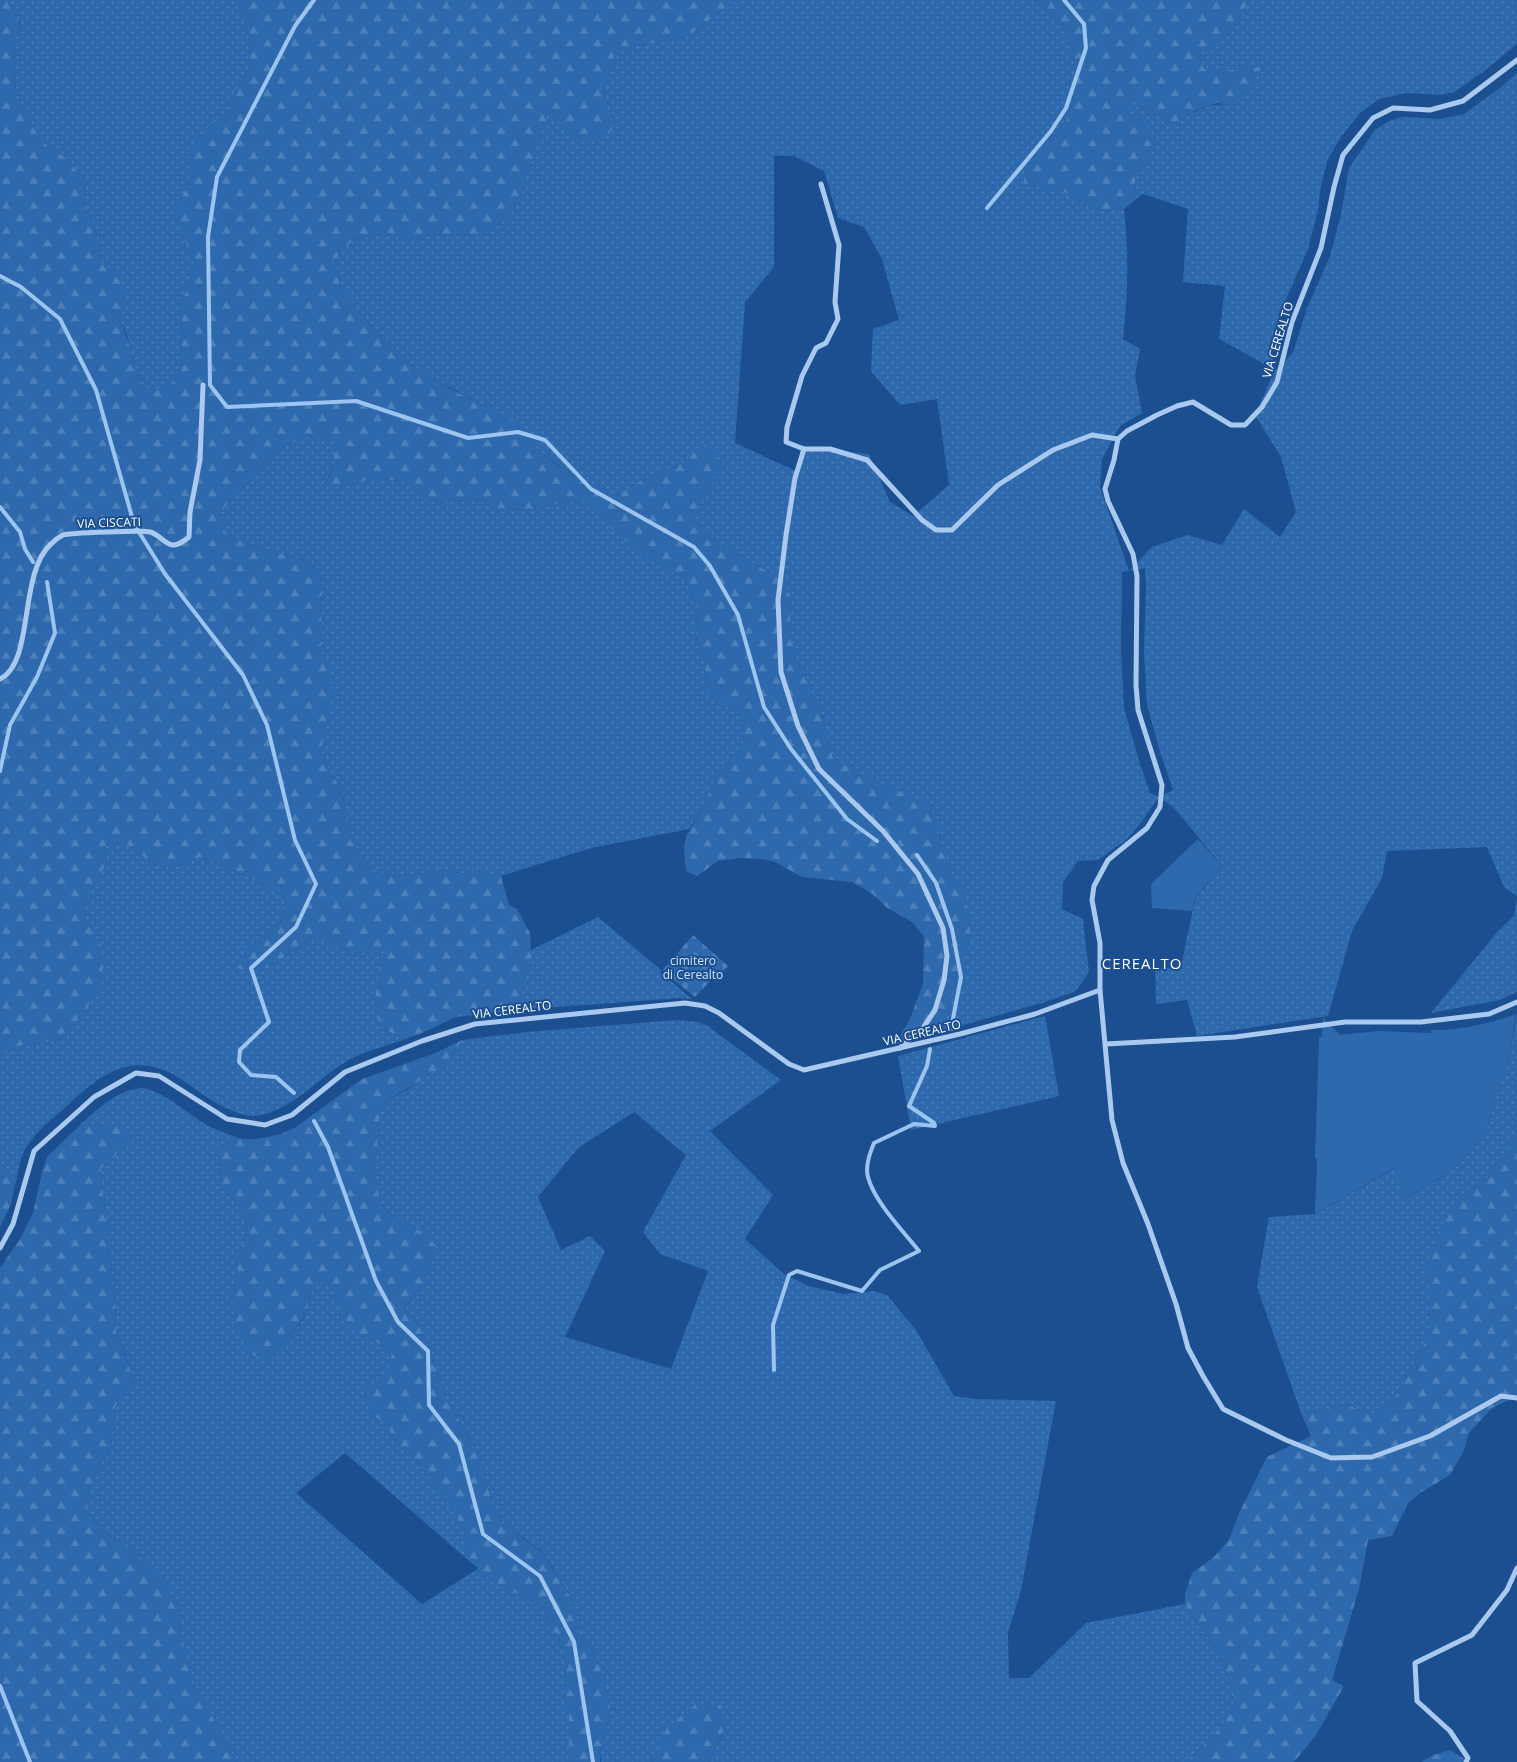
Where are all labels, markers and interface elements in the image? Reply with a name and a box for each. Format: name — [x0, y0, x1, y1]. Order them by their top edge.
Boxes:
street label: VIA CEREALTO — [1258, 299, 1297, 380]
street label: VIA CISCATI — [77, 513, 141, 532]
park label: cimitero di Cerealto — [663, 952, 723, 983]
district label: CEREALTO — [1102, 953, 1182, 973]
street label: VIA CEREALTO — [472, 996, 552, 1023]
street label: VIA CEREALTO — [881, 1015, 962, 1050]

